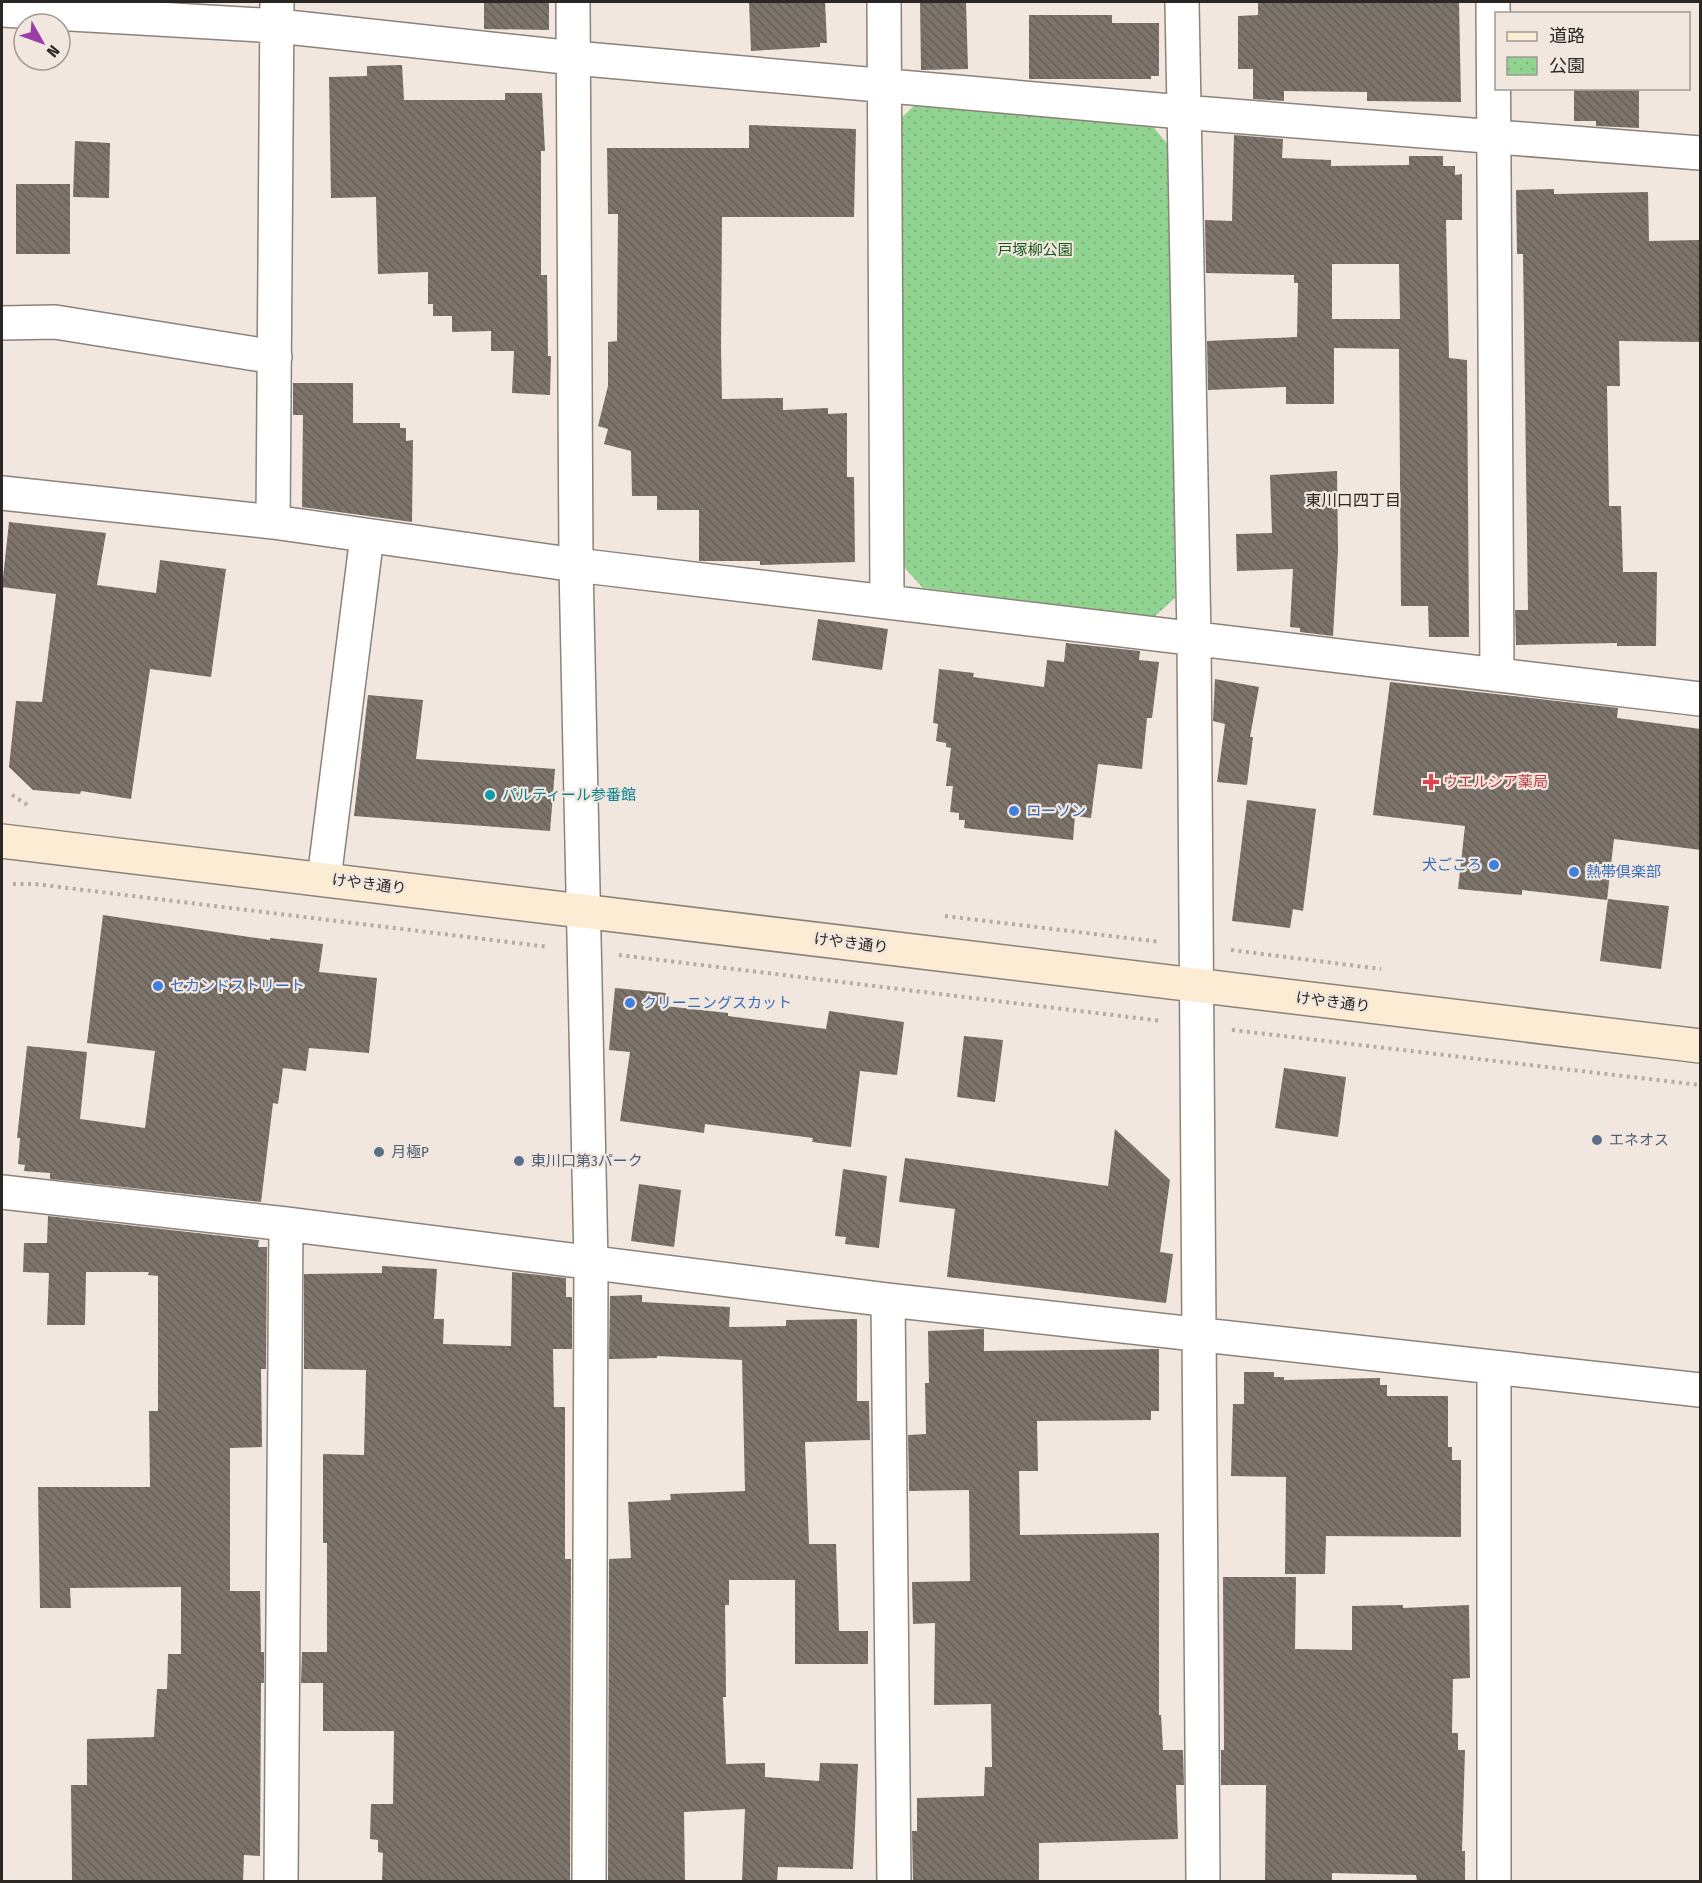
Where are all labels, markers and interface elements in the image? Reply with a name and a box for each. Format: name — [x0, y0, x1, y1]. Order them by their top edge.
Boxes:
north arrow — [12, 12, 72, 72]
legend — [1495, 12, 1690, 90]
text: 道路 — [1549, 25, 1585, 47]
text: N — [43, 42, 63, 61]
text: 公園 — [1549, 55, 1585, 77]
park label: 戸塚柳公園 — [997, 241, 1073, 259]
district label: 東川口四丁目 — [1305, 491, 1401, 510]
place label: ウエルシア薬局 — [1443, 773, 1548, 791]
marker: ウエルシア薬局 — [1424, 775, 1438, 789]
place label: パルティール参番館 — [502, 786, 636, 804]
marker: パルティール参番館 — [483, 788, 497, 802]
place label: ローソン — [1026, 802, 1086, 820]
marker: ローソン — [1007, 804, 1021, 818]
place label: 犬ごころ — [1422, 856, 1482, 874]
marker: 犬ごころ — [1487, 858, 1501, 872]
place label: 熱帯倶楽部 — [1586, 863, 1661, 881]
marker: 熱帯倶楽部 — [1567, 865, 1581, 879]
street label: けやき通り — [331, 870, 407, 898]
street label: けやき通り — [813, 929, 889, 957]
place label: セカンドストリート — [170, 977, 305, 995]
marker: セカンドストリート — [151, 979, 165, 993]
street label: けやき通り — [1295, 988, 1371, 1016]
place label: クリーニングスカット — [642, 994, 792, 1012]
marker: クリーニングスカット — [623, 996, 637, 1010]
place label: エネオス — [1609, 1131, 1669, 1149]
marker: エネオス — [1590, 1133, 1604, 1147]
place label: 月極P — [391, 1143, 429, 1161]
marker: 月極P — [372, 1145, 386, 1159]
place label: 東川口第3パーク — [531, 1152, 643, 1170]
marker: 東川口第3パーク — [512, 1154, 526, 1168]

